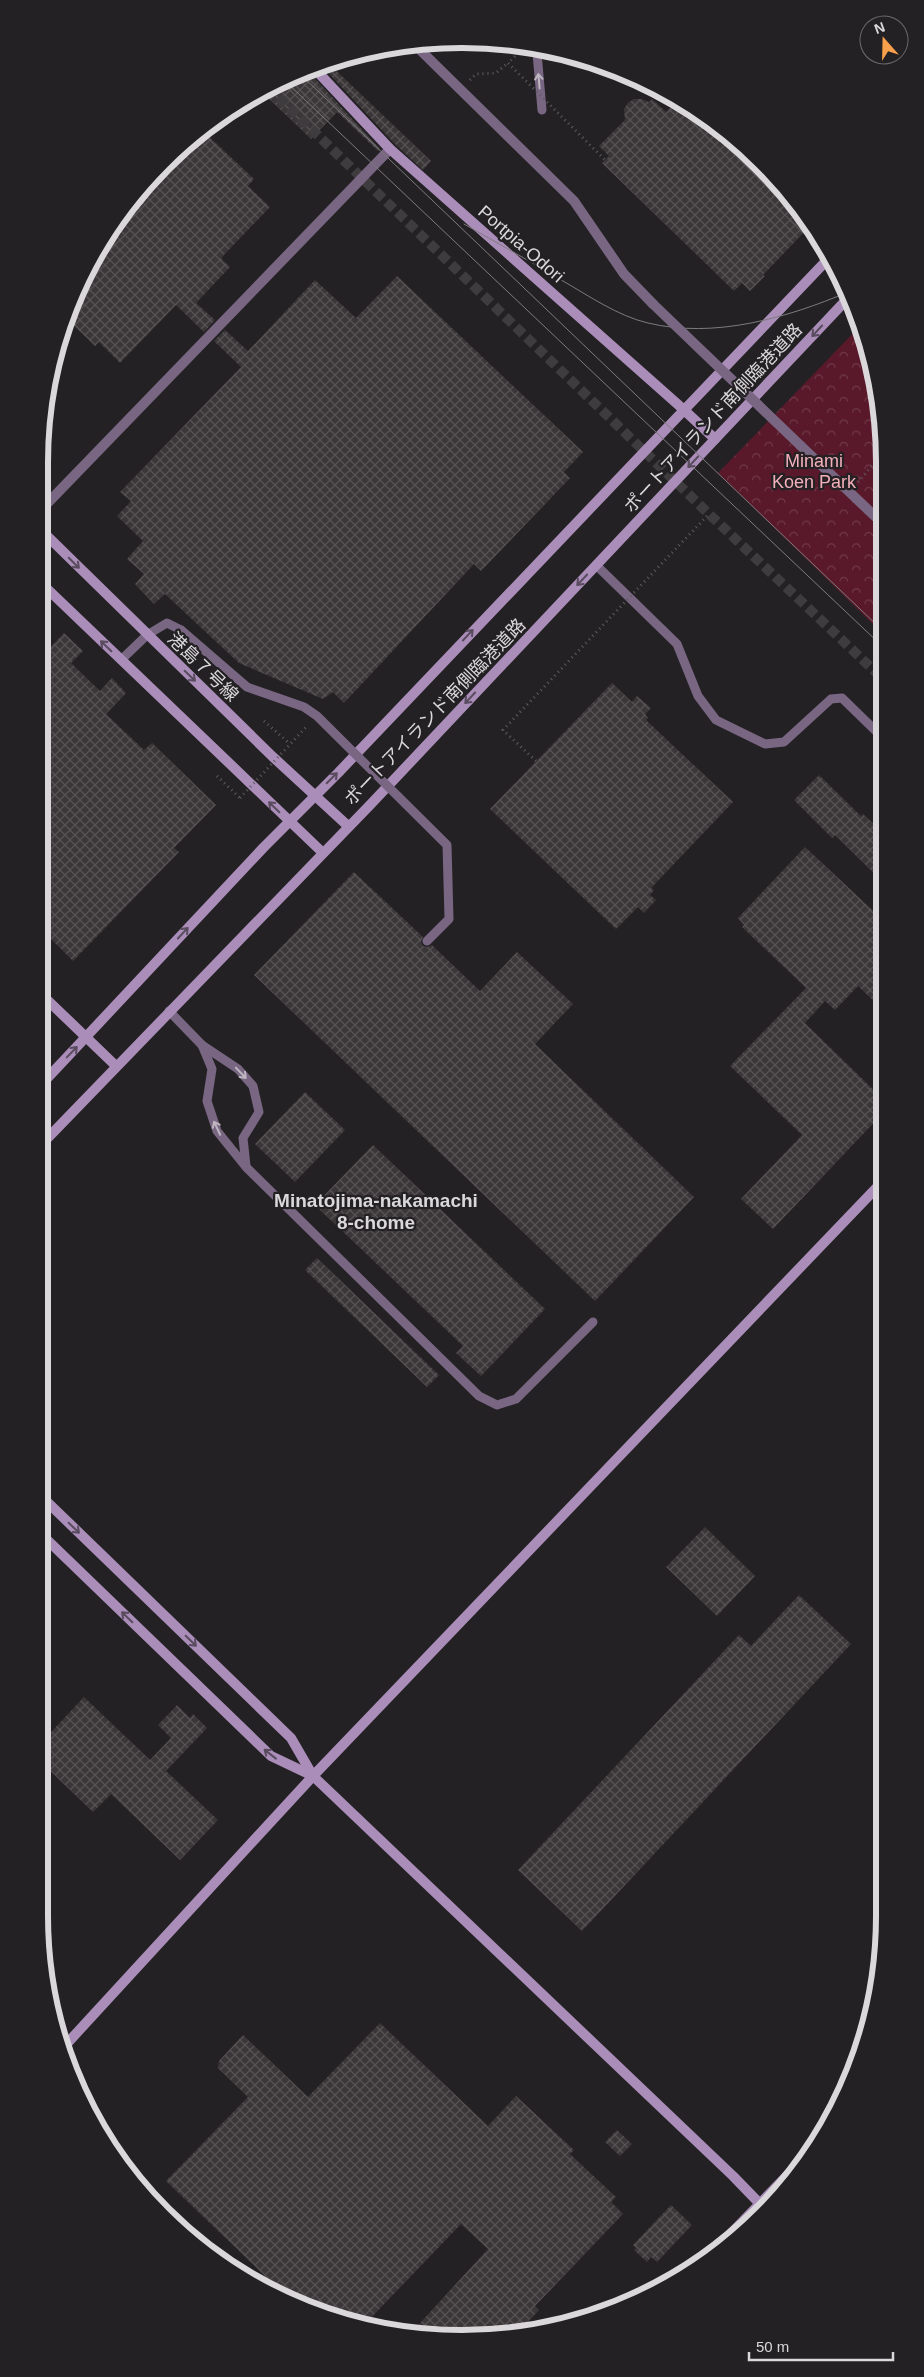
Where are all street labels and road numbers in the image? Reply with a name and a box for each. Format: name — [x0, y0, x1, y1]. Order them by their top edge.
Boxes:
street label: Portpia-Odori — [474, 201, 568, 287]
street label: ポートアイランド南側臨港道路 — [620, 319, 806, 517]
street label: ポートアイランド南側臨港道路 — [341, 615, 529, 809]
street label: 港島７号線 — [164, 629, 242, 705]

